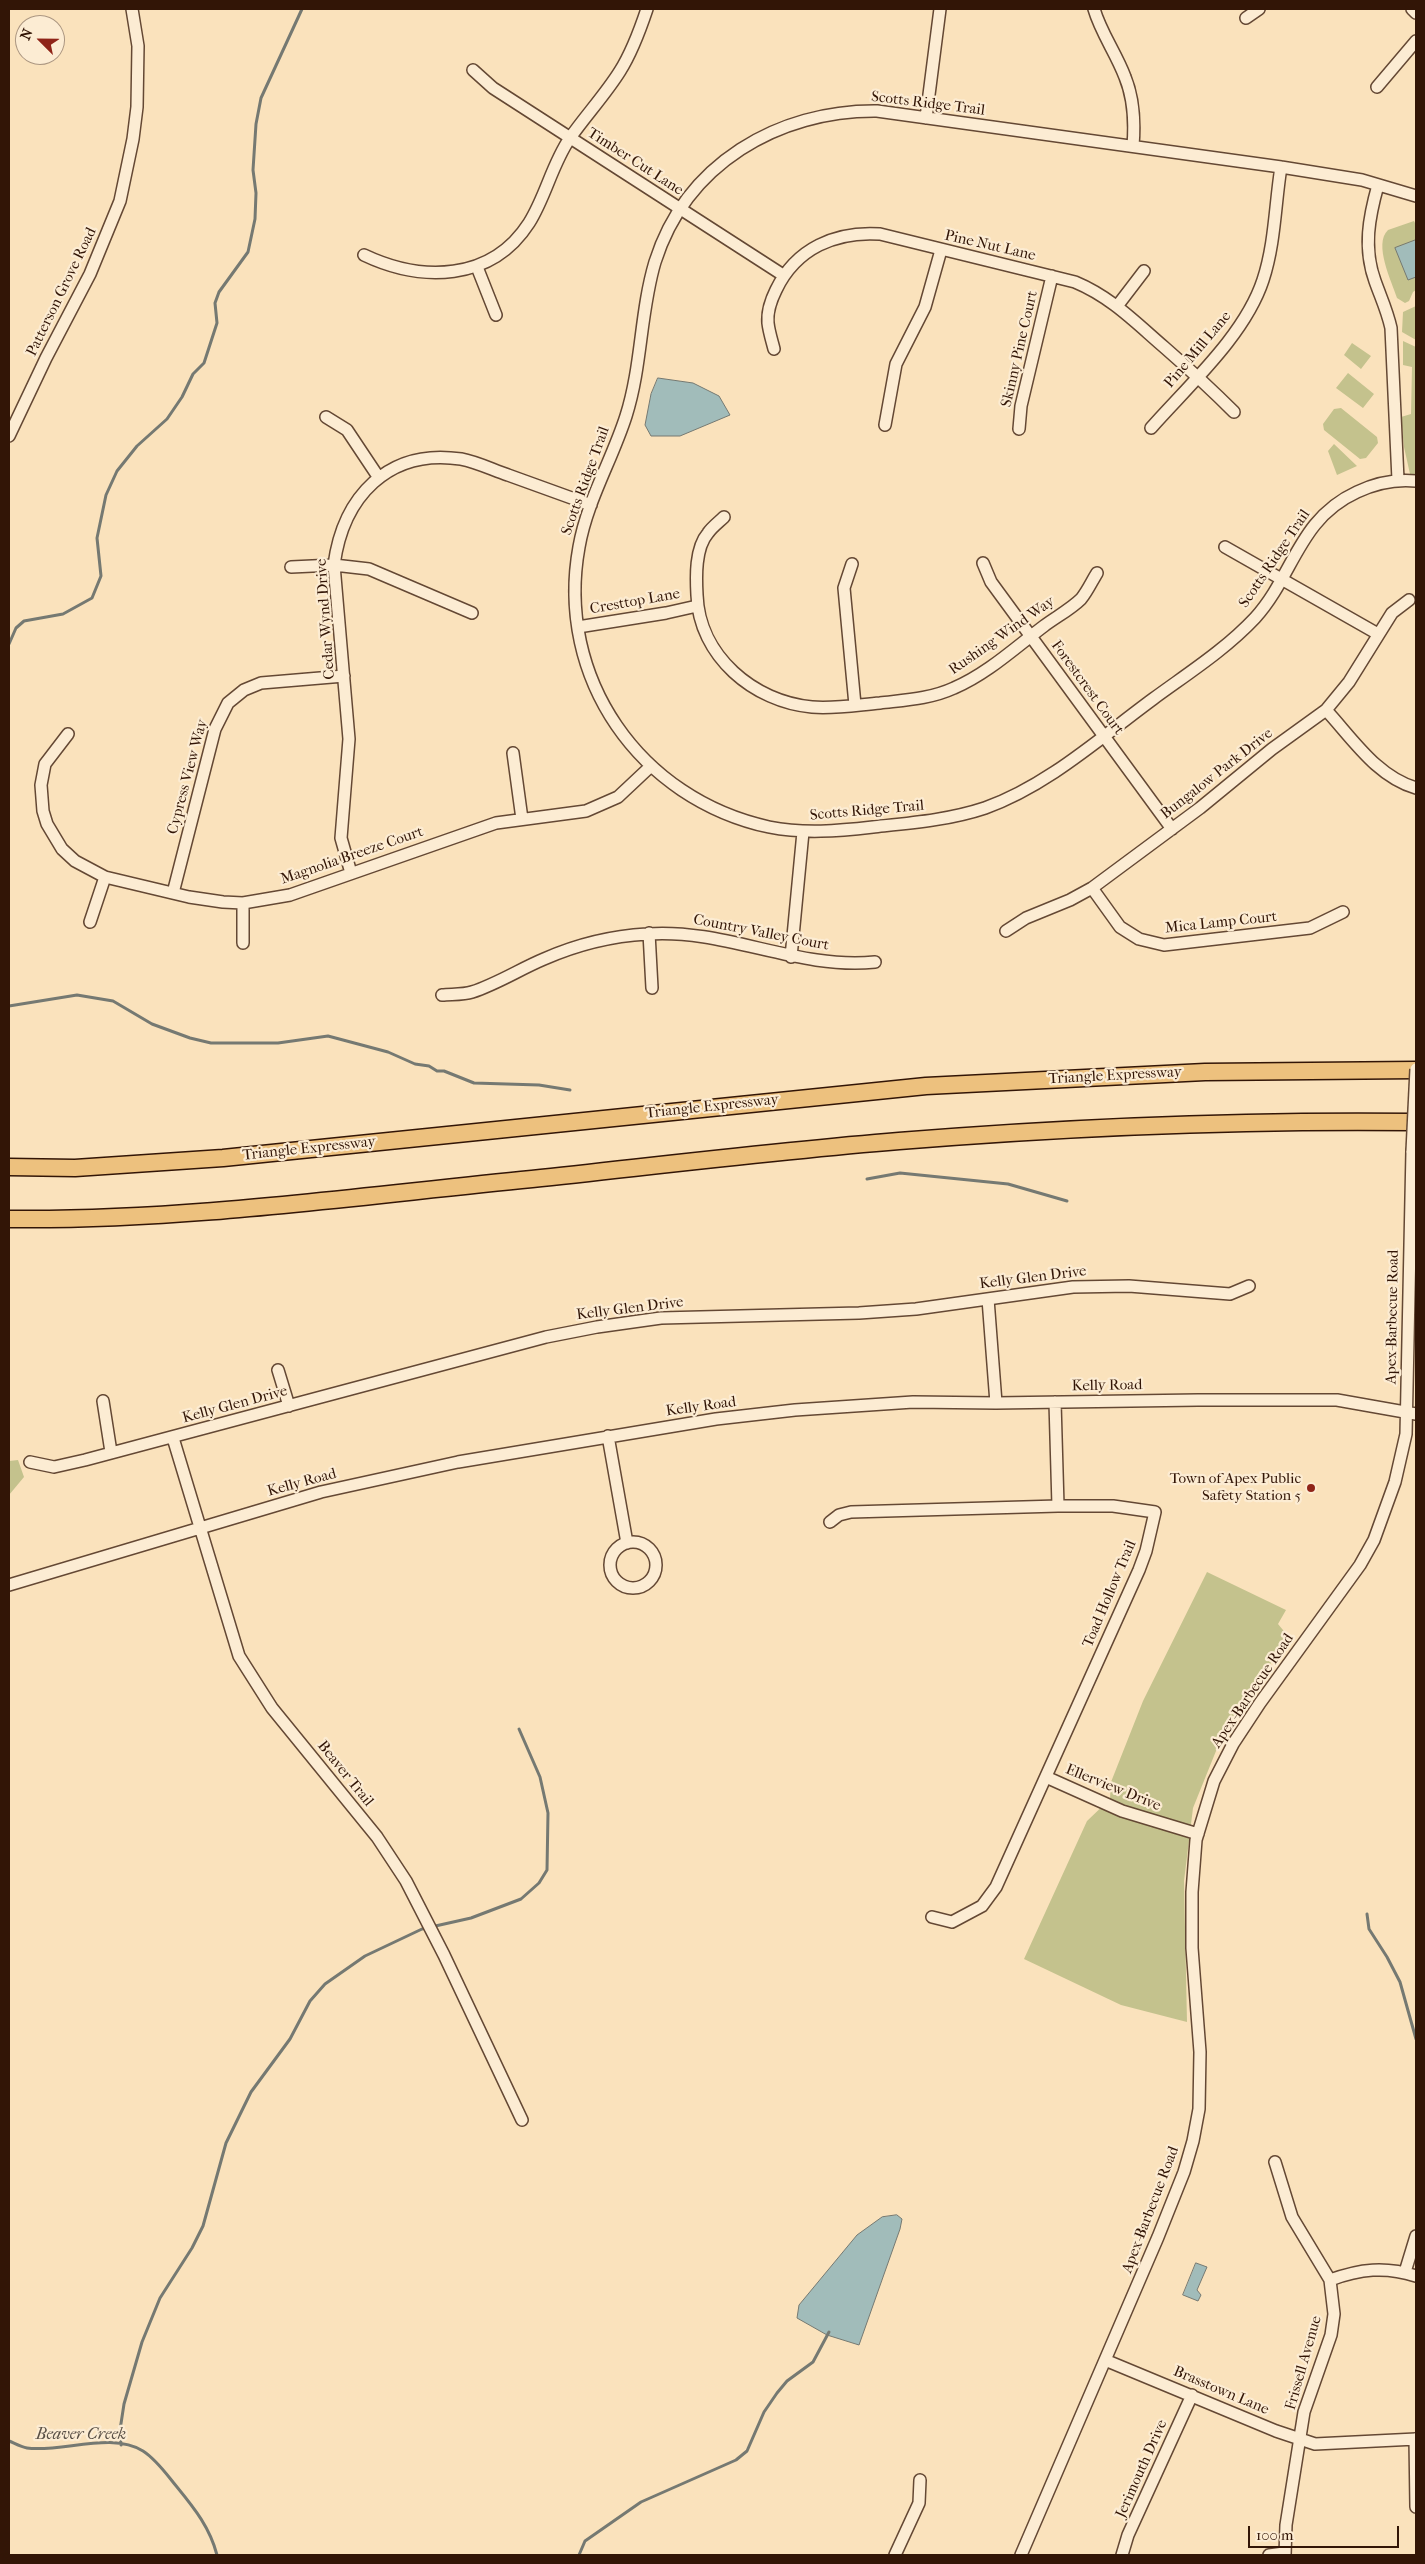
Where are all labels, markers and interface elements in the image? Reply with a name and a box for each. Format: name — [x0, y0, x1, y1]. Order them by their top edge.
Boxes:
north arrow — [15, 15, 65, 65]
text: N — [17, 26, 37, 43]
street label: Scotts Ridge Trail — [870, 88, 986, 120]
street label: Timber Cut Lane — [584, 124, 686, 200]
street label: Patterson Grove Road — [23, 225, 101, 359]
street label: Pine Nut Lane — [943, 227, 1037, 265]
street label: Skinny Pine Court — [998, 289, 1042, 409]
street label: Pine Mill Lane — [1161, 308, 1235, 392]
street label: Scotts Ridge Trail — [558, 424, 614, 538]
street label: Scotts Ridge Trail — [1236, 507, 1314, 611]
street label: Cedar Wynd Drive — [313, 558, 339, 680]
street label: Cresttop Lane — [589, 585, 681, 619]
street label: Rushing Wind Way — [946, 593, 1058, 679]
street label: Forestcrest Court — [1047, 637, 1127, 739]
street label: Cypress View Way — [164, 718, 212, 836]
street label: Bungalow Park Drive — [1157, 725, 1277, 823]
street label: Scotts Ridge Trail — [809, 797, 925, 825]
street label: Magnolia Breeze Court — [278, 823, 426, 889]
street label: Mica Lamp Court — [1164, 908, 1278, 938]
street label: Country Valley Court — [692, 911, 830, 955]
street label: Triangle Expressway — [1048, 1064, 1182, 1088]
street label: Triangle Expressway — [645, 1091, 779, 1123]
street label: Triangle Expressway — [242, 1133, 376, 1165]
street label: Apex-Barbecue Road — [1383, 1250, 1403, 1384]
street label: Kelly Glen Drive — [978, 1262, 1088, 1294]
street label: Kelly Glen Drive — [575, 1293, 685, 1325]
street label: Kelly Road — [1072, 1376, 1142, 1396]
street label: Kelly Glen Drive — [181, 1382, 289, 1428]
street label: Kelly Road — [665, 1393, 737, 1421]
street label: Kelly Road — [266, 1465, 338, 1501]
place label: Town of Apex Public Safety Station 5 — [1170, 1470, 1301, 1505]
marker: Town of Apex Public Safety Station 5 — [1305, 1482, 1317, 1494]
street label: Toad Hollow Trail — [1079, 1538, 1141, 1650]
street label: Apex-Barbecue Road — [1208, 1630, 1298, 1752]
street label: Beaver Trail — [313, 1738, 377, 1810]
street label: Ellerview Drive — [1063, 1761, 1163, 1815]
street label: Apex-Barbecue Road — [1119, 2144, 1183, 2276]
street label: Frissell Avenue — [1282, 2314, 1326, 2412]
street label: Brasstown Lane — [1171, 2363, 1271, 2419]
street label: Jerimouth Drive — [1112, 2417, 1172, 2521]
water label: Beaver Creek — [36, 2425, 126, 2445]
scale bar — [1250, 2516, 1401, 2548]
text: 100 m — [1256, 2526, 1294, 2544]

